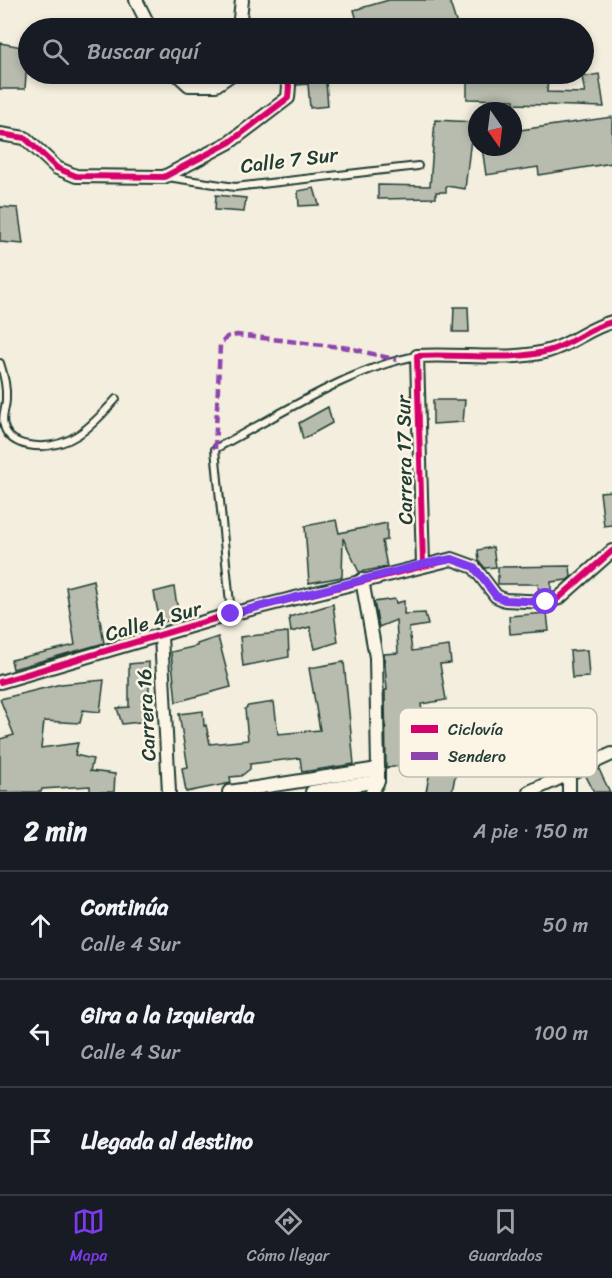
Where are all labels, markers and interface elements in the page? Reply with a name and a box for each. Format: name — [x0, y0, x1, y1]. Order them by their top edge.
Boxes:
search box — [18, 18, 594, 84]
text: Buscar aquí — [87, 32, 199, 71]
icon: search — [39, 35, 72, 68]
north arrow — [468, 102, 522, 156]
street label: Calle 7 Sur — [239, 137, 341, 184]
street label: Carrera 17 Sur — [386, 393, 423, 525]
route start — [532, 588, 558, 614]
street label: Calle 4 Sur — [101, 591, 207, 652]
route end — [217, 600, 243, 626]
street label: Carrera 16 — [127, 668, 166, 762]
legend — [399, 708, 597, 777]
text: Ciclovía — [448, 715, 503, 744]
text: Sendero — [448, 742, 506, 771]
text: 2 min — [24, 808, 87, 854]
text: A pie · 150 m — [474, 814, 588, 849]
text: Continúa — [81, 888, 168, 927]
text: 50 m — [543, 908, 588, 943]
icon: ahead — [24, 909, 57, 942]
text: Calle 4 Sur — [81, 927, 180, 962]
text: Gira a la izquierda — [81, 996, 254, 1035]
text: 100 m — [534, 1016, 588, 1051]
icon: left — [24, 1017, 57, 1050]
text: Calle 4 Sur — [81, 1035, 180, 1070]
text: Llegada al destino — [81, 1122, 253, 1161]
icon: arrive — [24, 1125, 57, 1158]
tab: Mapa — [70, 1205, 107, 1270]
tab: Cómo llegar — [247, 1205, 329, 1270]
tab: Guardados — [469, 1205, 542, 1270]

